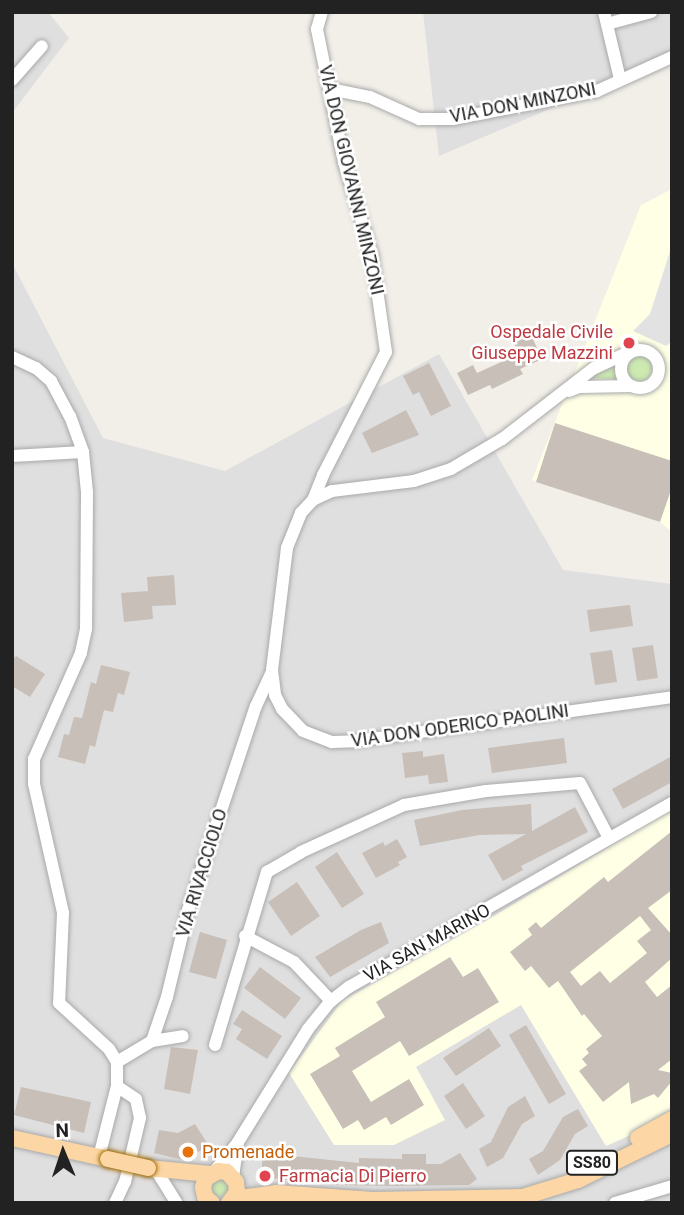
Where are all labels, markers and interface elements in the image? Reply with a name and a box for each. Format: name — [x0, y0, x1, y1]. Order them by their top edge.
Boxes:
street label: VIA DON GIOVANNI MINZONI — [314, 63, 388, 297]
street label: VIA DON MINZONI — [448, 78, 598, 128]
place label: Ospedale Civile Giuseppe Mazzini — [471, 322, 613, 364]
marker: Ospedale Civile Giuseppe Mazzini — [619, 333, 639, 353]
street label: VIA DON ODERICO PAOLINI — [350, 700, 570, 752]
street label: VIA RIVACCIOLO — [172, 806, 232, 940]
street label: VIA SAN MARINO — [360, 899, 494, 987]
north arrow — [28, 1117, 98, 1187]
text: N — [55, 1119, 69, 1142]
place label: Promenade — [202, 1141, 294, 1163]
marker: Promenade — [180, 1144, 196, 1160]
road number: SS80 — [566, 1150, 618, 1176]
place label: Farmacia Di Pierro — [279, 1165, 426, 1187]
marker: Farmacia Di Pierro — [257, 1168, 273, 1184]

